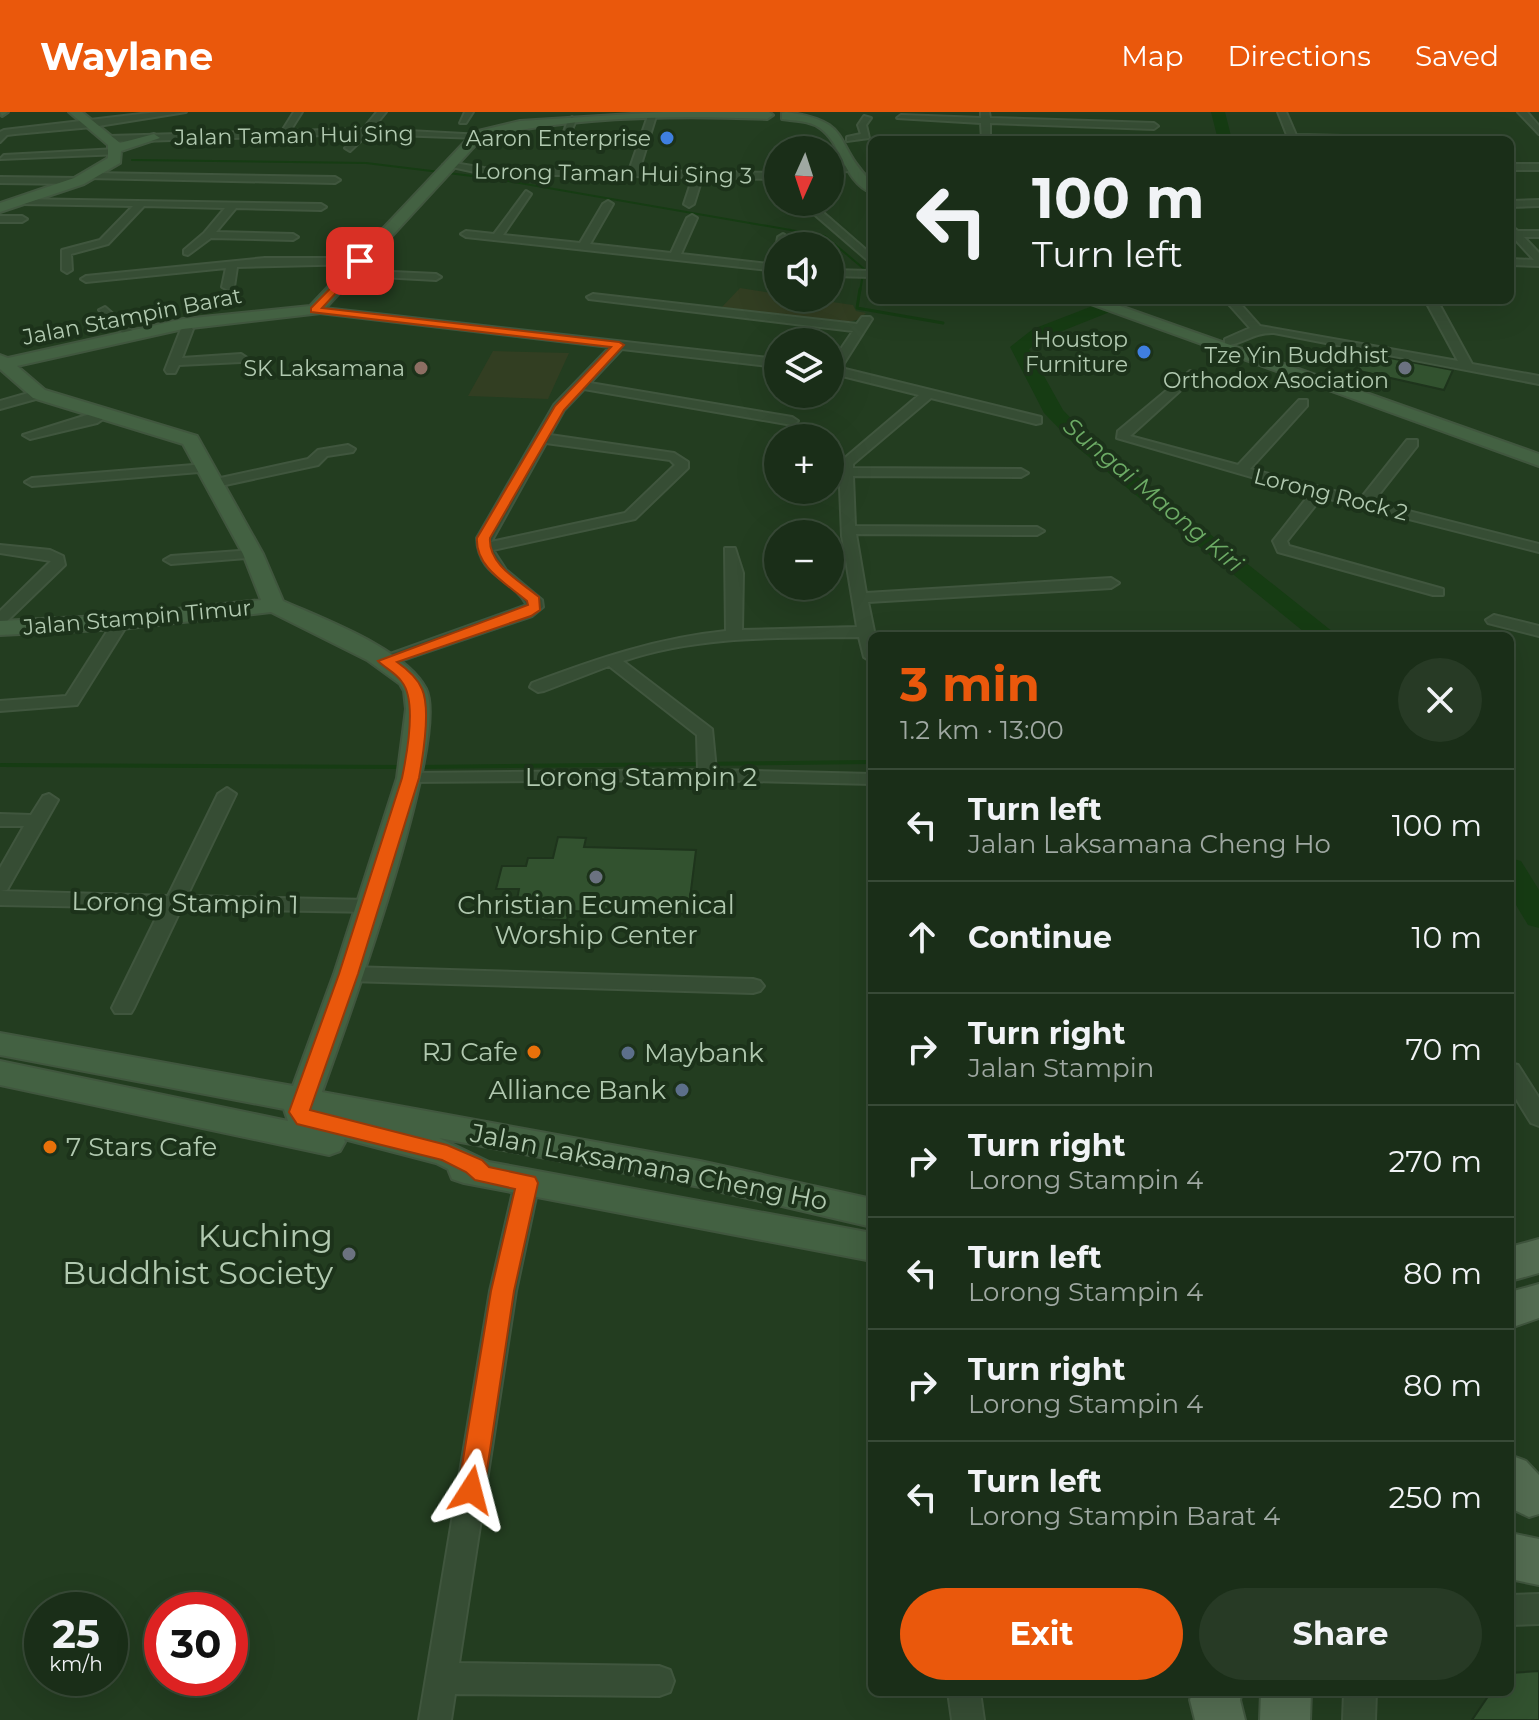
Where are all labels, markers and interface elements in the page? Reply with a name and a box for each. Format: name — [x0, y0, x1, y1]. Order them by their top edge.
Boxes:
text: Waylane — [40, 33, 213, 80]
text: Map — [1121, 39, 1183, 73]
text: Directions — [1227, 39, 1371, 73]
text: Saved — [1415, 39, 1499, 73]
street label: Jalan Taman Hui Sing — [173, 120, 414, 151]
place label: Aaron Enterprise — [466, 125, 651, 152]
marker: Aaron Enterprise — [658, 129, 676, 147]
north arrow — [764, 136, 844, 216]
map controls — [764, 136, 844, 600]
street label: Lorong Taman Hui Sing 3 — [474, 158, 752, 189]
text: 100 m — [1032, 164, 1205, 232]
icon: left — [900, 168, 1004, 272]
pin — [326, 227, 394, 295]
button: sound — [764, 232, 844, 312]
text: Turn left — [1032, 232, 1183, 276]
icon: arrive — [338, 239, 382, 283]
street label: Jalan Stampin Barat — [19, 282, 244, 351]
place label: Houstop Furniture — [1025, 326, 1128, 378]
button: layers — [764, 328, 844, 408]
place label: Tze Yin Buddhist Orthodox Asociation — [1163, 342, 1389, 394]
marker: Houstop Furniture — [1135, 343, 1153, 361]
place label: SK Laksamana — [243, 355, 405, 382]
marker: SK Laksamana — [412, 359, 430, 377]
marker: Tze Yin Buddhist Orthodox Asociation — [1396, 359, 1414, 377]
water label: Sungai Maong Kiri — [1058, 411, 1249, 578]
button: + — [764, 424, 844, 504]
street label: Lorong Rock 2 — [1251, 462, 1411, 527]
button: − — [764, 520, 844, 600]
street label: Jalan Stampin Timur — [21, 594, 252, 641]
text: 3 min — [900, 655, 1040, 713]
button: close — [1398, 658, 1482, 742]
text: 1.2 km · 13:00 — [900, 714, 1064, 746]
street label: Lorong Stampin 2 — [525, 761, 757, 793]
text: Turn left — [968, 791, 1101, 828]
icon: left — [900, 803, 944, 847]
text: 100 m — [1392, 807, 1482, 844]
text: Jalan Laksamana Cheng Ho — [968, 828, 1331, 860]
marker: Christian Ecumenical Worship Center — [587, 868, 605, 886]
street label: Lorong Stampin 1 — [71, 885, 299, 921]
place label: Christian Ecumenical Worship Center — [457, 889, 735, 951]
icon: ahead — [900, 915, 944, 959]
text: Continue — [968, 919, 1112, 956]
text: 10 m — [1412, 919, 1482, 956]
text: Turn right — [968, 1015, 1125, 1052]
icon: right — [900, 1027, 944, 1071]
text: 70 m — [1405, 1031, 1482, 1068]
place label: RJ Cafe — [422, 1036, 518, 1068]
place label: Maybank — [644, 1037, 764, 1069]
marker: RJ Cafe — [525, 1043, 543, 1061]
marker: Maybank — [619, 1044, 637, 1062]
text: Jalan Stampin — [968, 1052, 1154, 1084]
place label: Alliance Bank — [488, 1074, 666, 1106]
marker: Alliance Bank — [673, 1081, 691, 1099]
street label: Jalan Laksamana Cheng Ho — [467, 1116, 830, 1217]
text: Turn right — [968, 1127, 1125, 1164]
place label: 7 Stars Cafe — [66, 1131, 217, 1163]
marker: 7 Stars Cafe — [41, 1138, 59, 1156]
icon: right — [900, 1139, 944, 1183]
text: 270 m — [1388, 1143, 1482, 1180]
text: Lorong Stampin 4 — [968, 1164, 1203, 1196]
place label: Kuching Buddhist Society — [62, 1216, 334, 1292]
text: Turn left — [968, 1239, 1101, 1276]
marker: Kuching Buddhist Society — [340, 1245, 358, 1263]
icon: left — [900, 1251, 944, 1295]
text: 80 m — [1403, 1255, 1482, 1292]
text: Lorong Stampin 4 — [968, 1276, 1203, 1308]
text: Turn right — [968, 1351, 1125, 1388]
icon: right — [900, 1363, 944, 1407]
text: 80 m — [1403, 1367, 1482, 1404]
text: Lorong Stampin 4 — [968, 1388, 1203, 1420]
position arrow — [429, 1448, 513, 1532]
text: Turn left — [968, 1463, 1101, 1500]
icon: left — [900, 1475, 944, 1519]
text: 250 m — [1388, 1479, 1482, 1516]
text: Lorong Stampin Barat 4 — [968, 1500, 1280, 1532]
button: Exit — [900, 1588, 1183, 1680]
button: Share — [1199, 1588, 1482, 1680]
speed limit sign: 30 — [144, 1592, 248, 1696]
text: 25 — [52, 1609, 100, 1658]
text: km/h — [49, 1652, 103, 1676]

